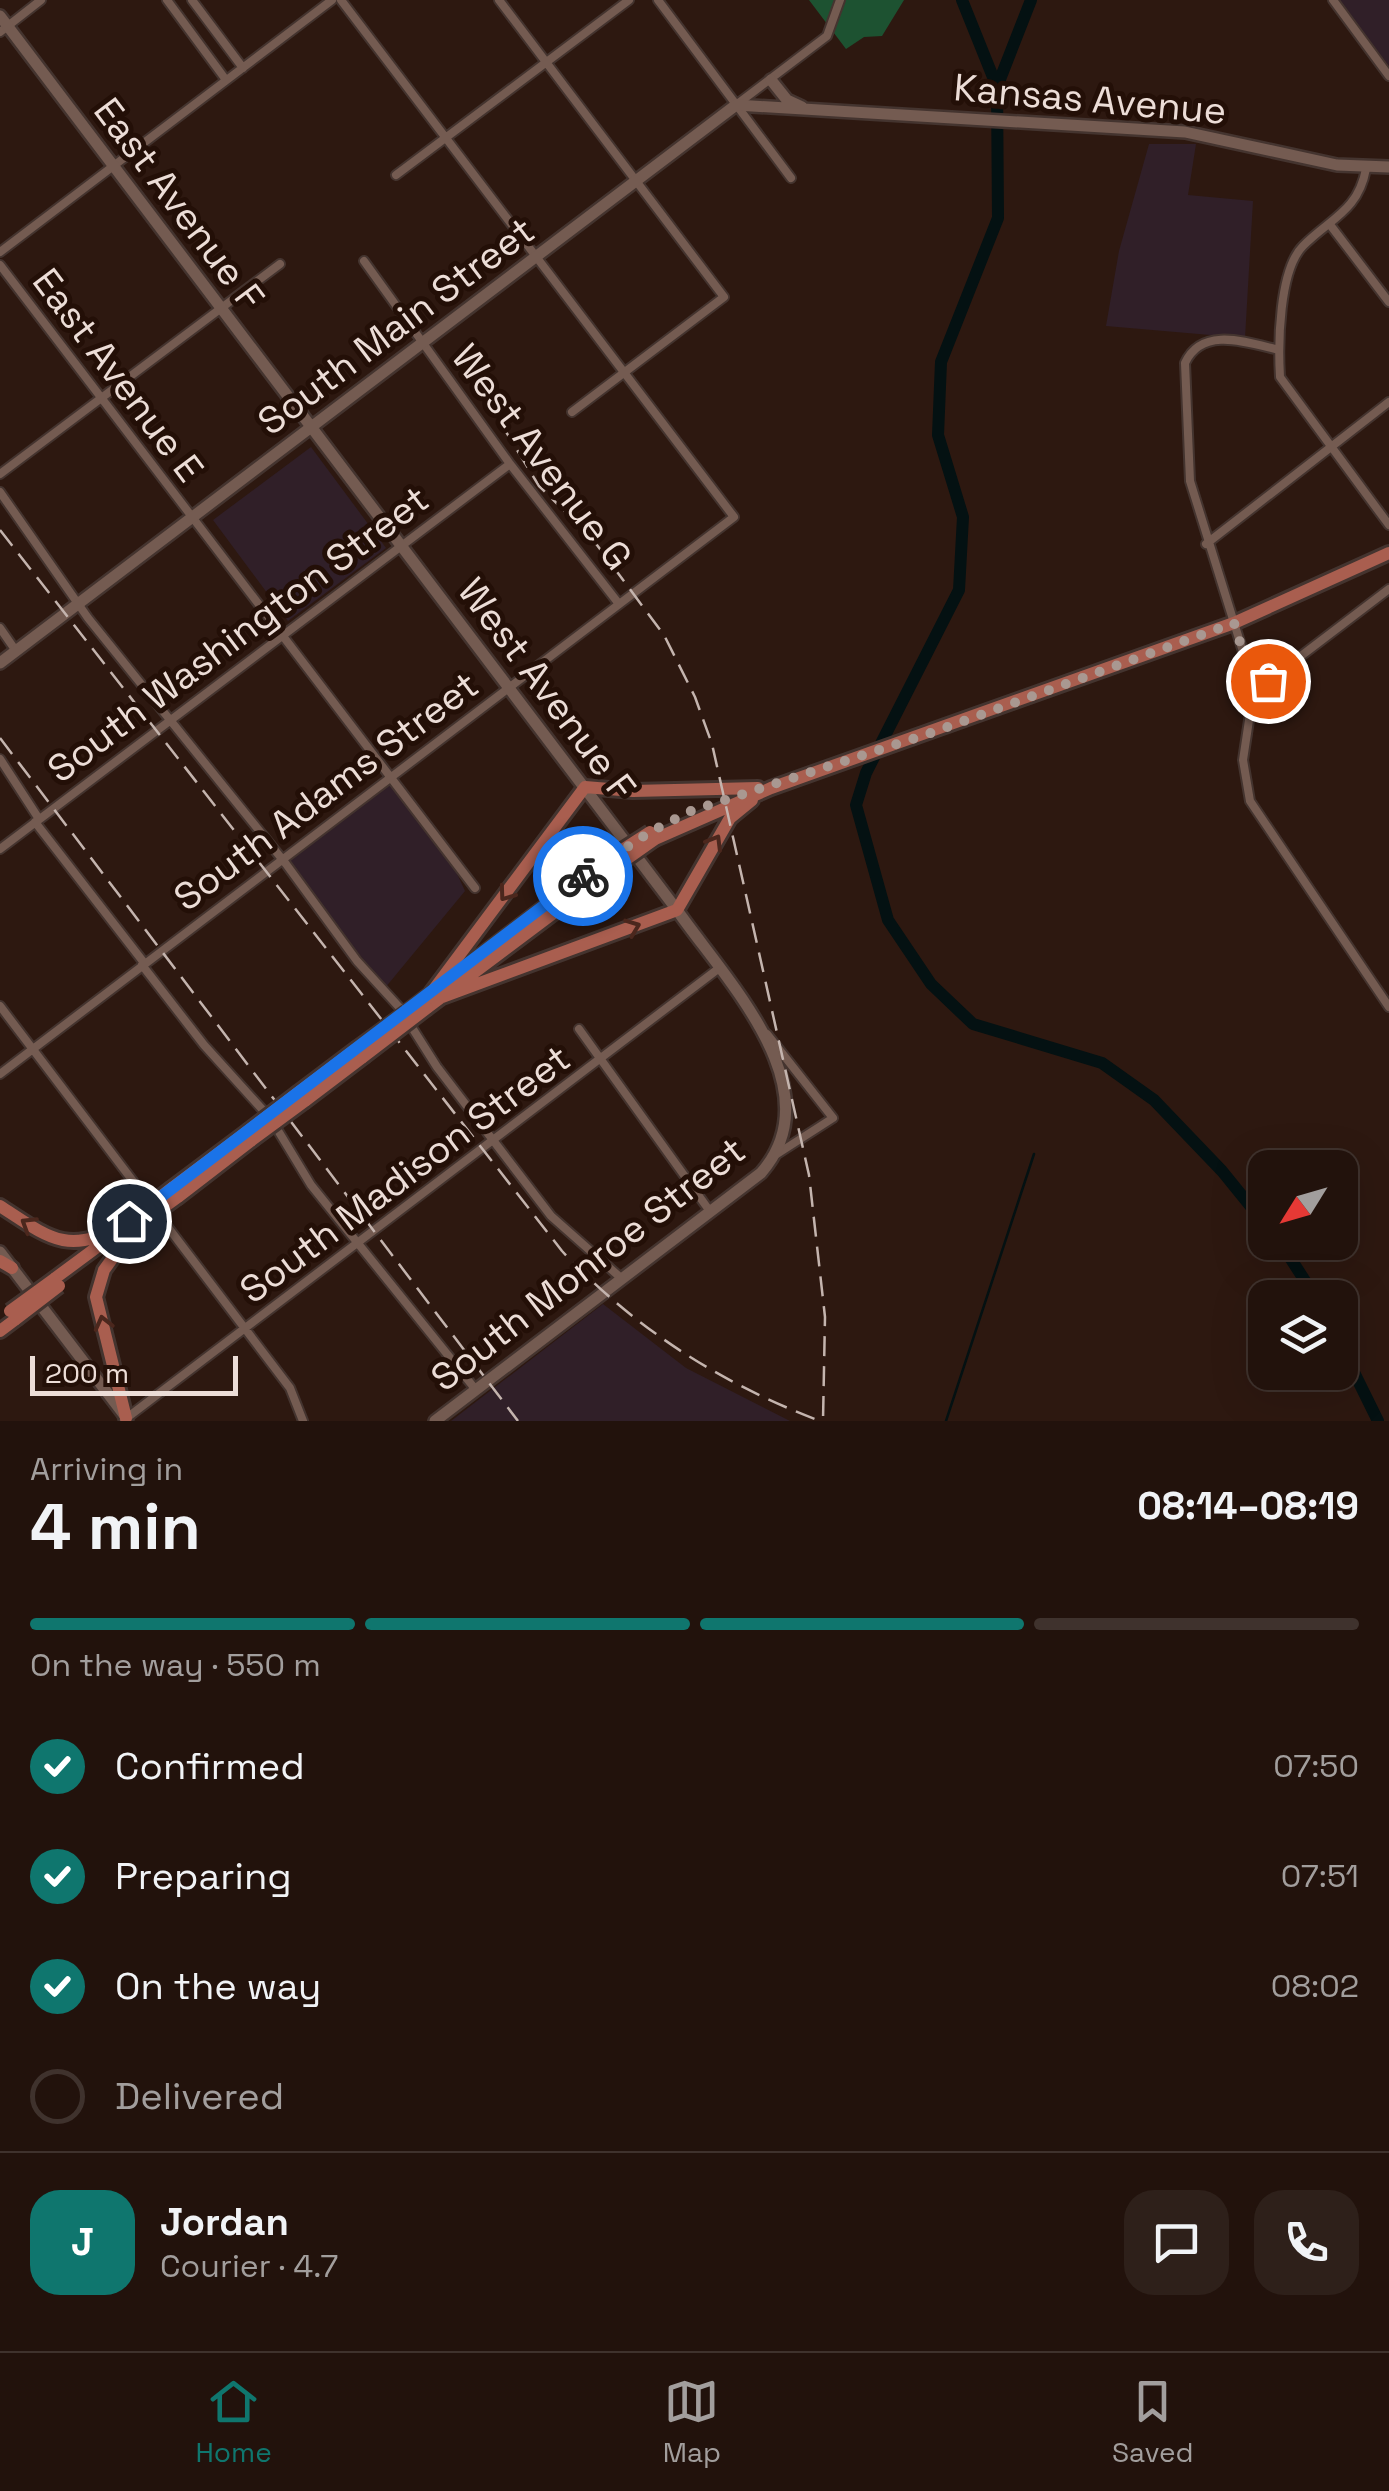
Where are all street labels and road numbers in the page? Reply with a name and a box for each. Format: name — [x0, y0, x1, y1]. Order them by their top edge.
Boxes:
street label: Kansas Avenue — [952, 63, 1228, 135]
street label: East Avenue F — [83, 88, 275, 320]
street label: South Main Street — [248, 206, 544, 446]
street label: East Avenue E — [22, 259, 214, 491]
street label: West Avenue G — [441, 334, 643, 580]
street label: South Washington Street — [38, 475, 438, 793]
street label: West Avenue F — [448, 568, 646, 810]
street label: South Adams Street — [164, 661, 488, 921]
street label: South Madison Street — [230, 1034, 580, 1314]
street label: South Monroe Street — [421, 1126, 755, 1402]

